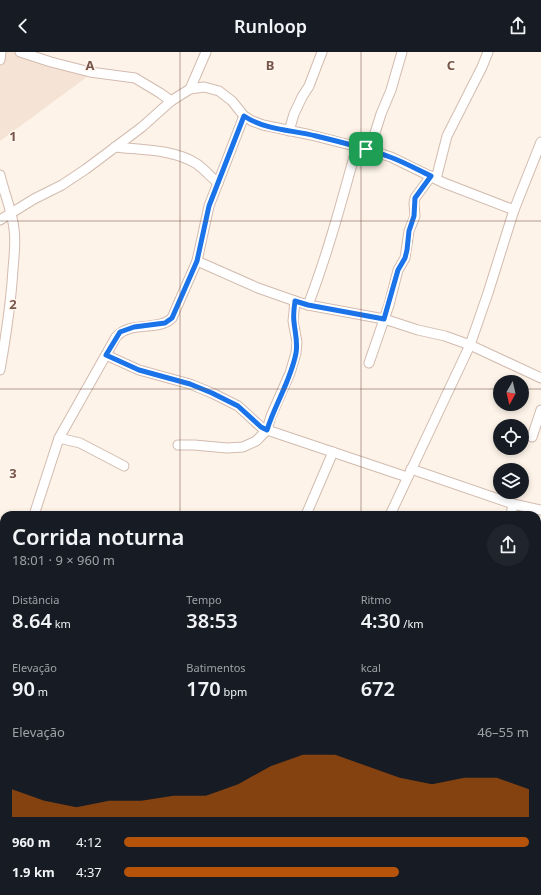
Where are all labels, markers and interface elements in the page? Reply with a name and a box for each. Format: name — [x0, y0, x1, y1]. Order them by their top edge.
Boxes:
text: Runloop — [234, 14, 307, 38]
icon: back — [12, 15, 34, 37]
icon: share — [507, 15, 529, 37]
text: A — [86, 56, 95, 74]
text: B — [266, 56, 274, 74]
text: C — [447, 56, 455, 74]
text: 1 — [9, 127, 17, 145]
pin — [349, 132, 383, 166]
icon: arrive — [355, 138, 377, 160]
text: 2 — [9, 295, 17, 313]
north arrow — [493, 375, 529, 411]
map controls — [493, 375, 529, 499]
button: locate — [493, 419, 529, 455]
button: layers — [493, 463, 529, 499]
text: 3 — [9, 464, 17, 482]
text: Corrida noturna — [12, 521, 184, 551]
button: share — [487, 524, 529, 566]
text: 18:01 · 9 × 960 m — [12, 551, 115, 569]
text: Distância — [12, 592, 59, 607]
text: Tempo — [186, 592, 222, 607]
text: Ritmo — [361, 592, 391, 607]
text: 8.64 — [12, 607, 52, 634]
text: 38:53 — [186, 607, 238, 634]
text: 4:30 — [361, 607, 401, 634]
text: km — [52, 616, 71, 631]
text: /km — [401, 616, 424, 631]
text: Elevação — [12, 660, 57, 675]
text: Batimentos — [186, 660, 246, 675]
text: kcal — [361, 660, 381, 675]
text: 90 — [12, 675, 35, 702]
text: 170 — [186, 675, 221, 702]
text: 672 — [361, 675, 395, 702]
text: m — [35, 684, 48, 699]
text: bpm — [221, 684, 247, 699]
text: Elevação — [12, 723, 65, 741]
text: 46–55 m — [477, 723, 529, 741]
text: 960 m — [12, 833, 50, 851]
text: 4:12 — [76, 833, 102, 851]
text: 1.9 km — [12, 863, 55, 881]
text: 4:37 — [76, 863, 102, 881]

